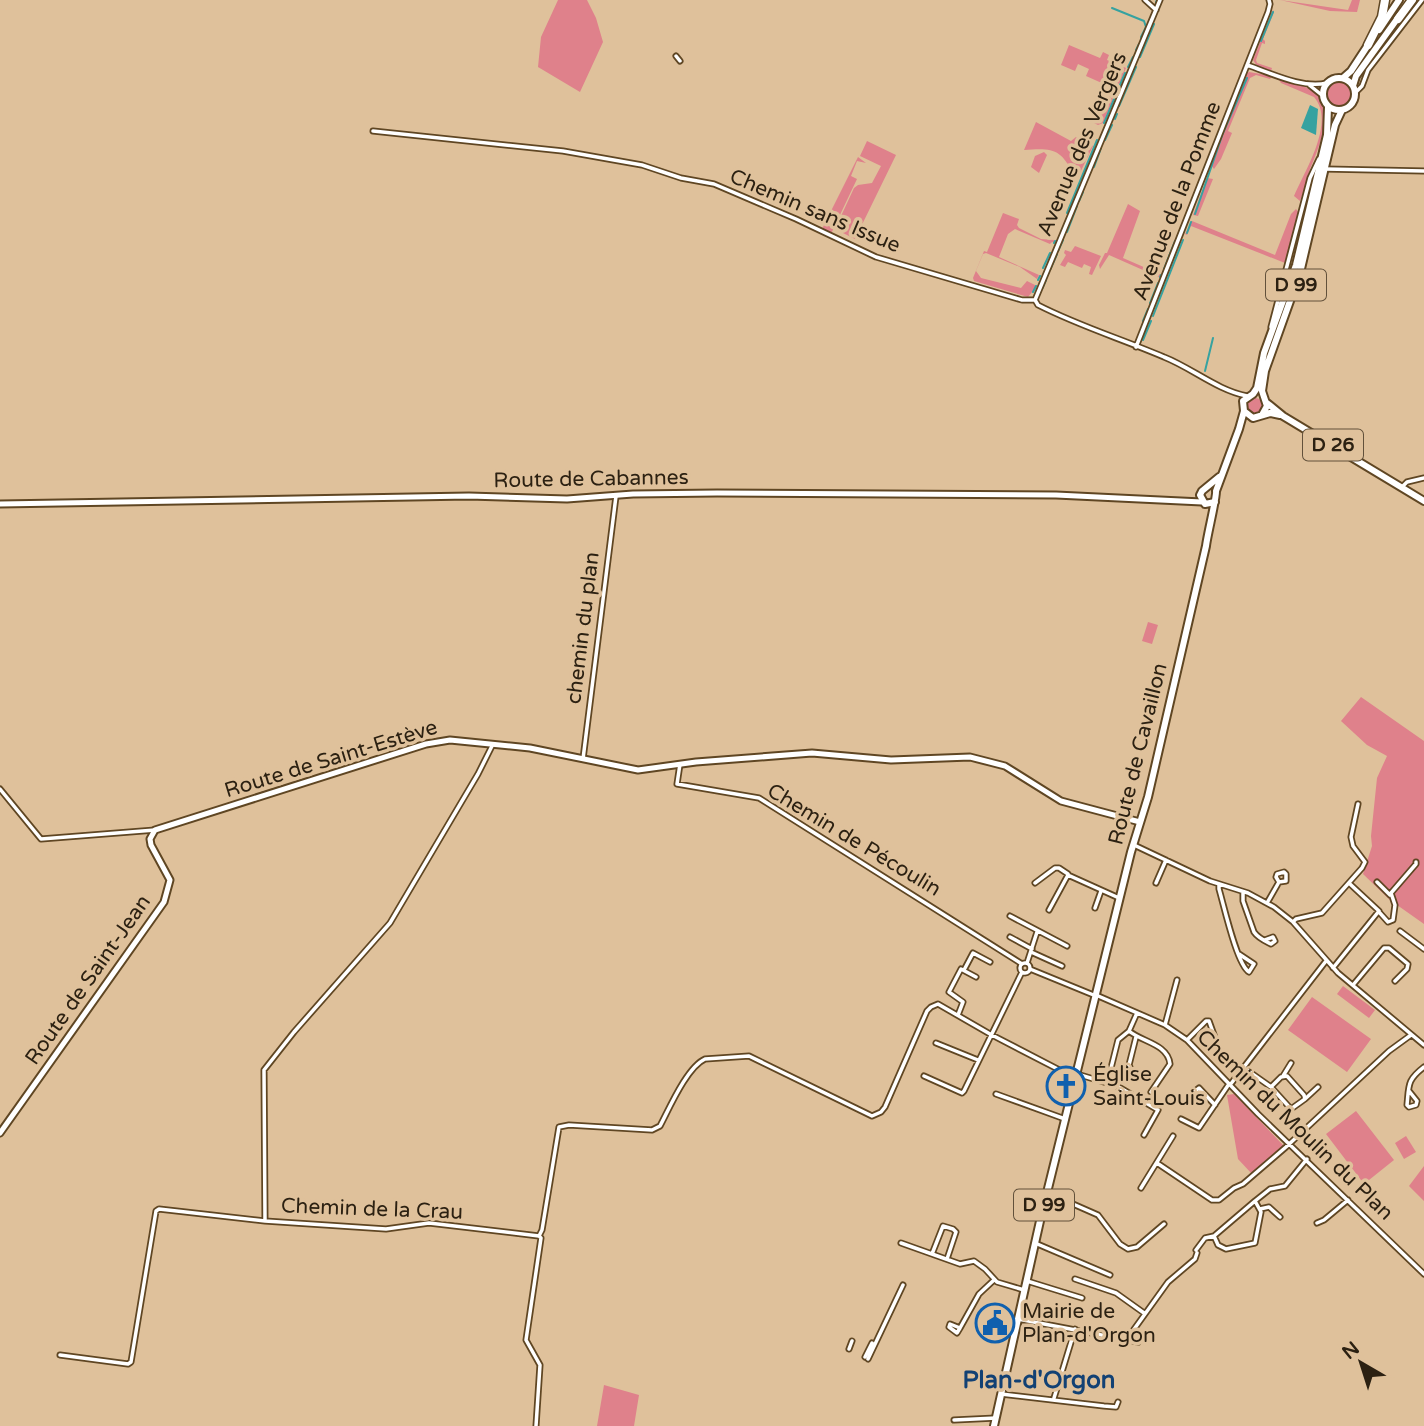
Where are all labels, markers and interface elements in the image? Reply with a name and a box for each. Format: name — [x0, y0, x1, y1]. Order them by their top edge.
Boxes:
street label: Avenue des Vergers — [1032, 48, 1132, 240]
street label: Avenue de la Pomme — [1128, 98, 1226, 304]
street label: Chemin sans Issue — [726, 164, 904, 258]
road number: D 99 — [1266, 270, 1326, 300]
road number: D 26 — [1303, 430, 1363, 460]
street label: Route de Cabannes — [493, 465, 689, 493]
street label: chemin du plan — [561, 550, 605, 706]
street label: Route de Cavaillon — [1103, 660, 1173, 848]
street label: Route de Saint-Estève — [222, 715, 441, 803]
street label: Chemin de Pécoulin — [763, 778, 945, 902]
street label: Route de Saint-Jean — [20, 890, 156, 1070]
street label: Chemin du Moulin du Plan — [1192, 1025, 1398, 1225]
place label: Église Saint-Louis — [1093, 1062, 1205, 1111]
church icon: Église Saint-Louis — [1045, 1065, 1087, 1107]
road number: D 99 — [1014, 1190, 1074, 1220]
street label: Chemin de la Crau — [281, 1193, 463, 1225]
place label: Mairie de Plan-d'Orgon — [1022, 1299, 1156, 1348]
public building icon: Mairie de Plan-d'Orgon — [974, 1302, 1016, 1344]
north arrow — [1326, 1328, 1396, 1398]
text: N — [1338, 1337, 1364, 1364]
district label: Plan-d'Orgon — [963, 1366, 1115, 1395]

